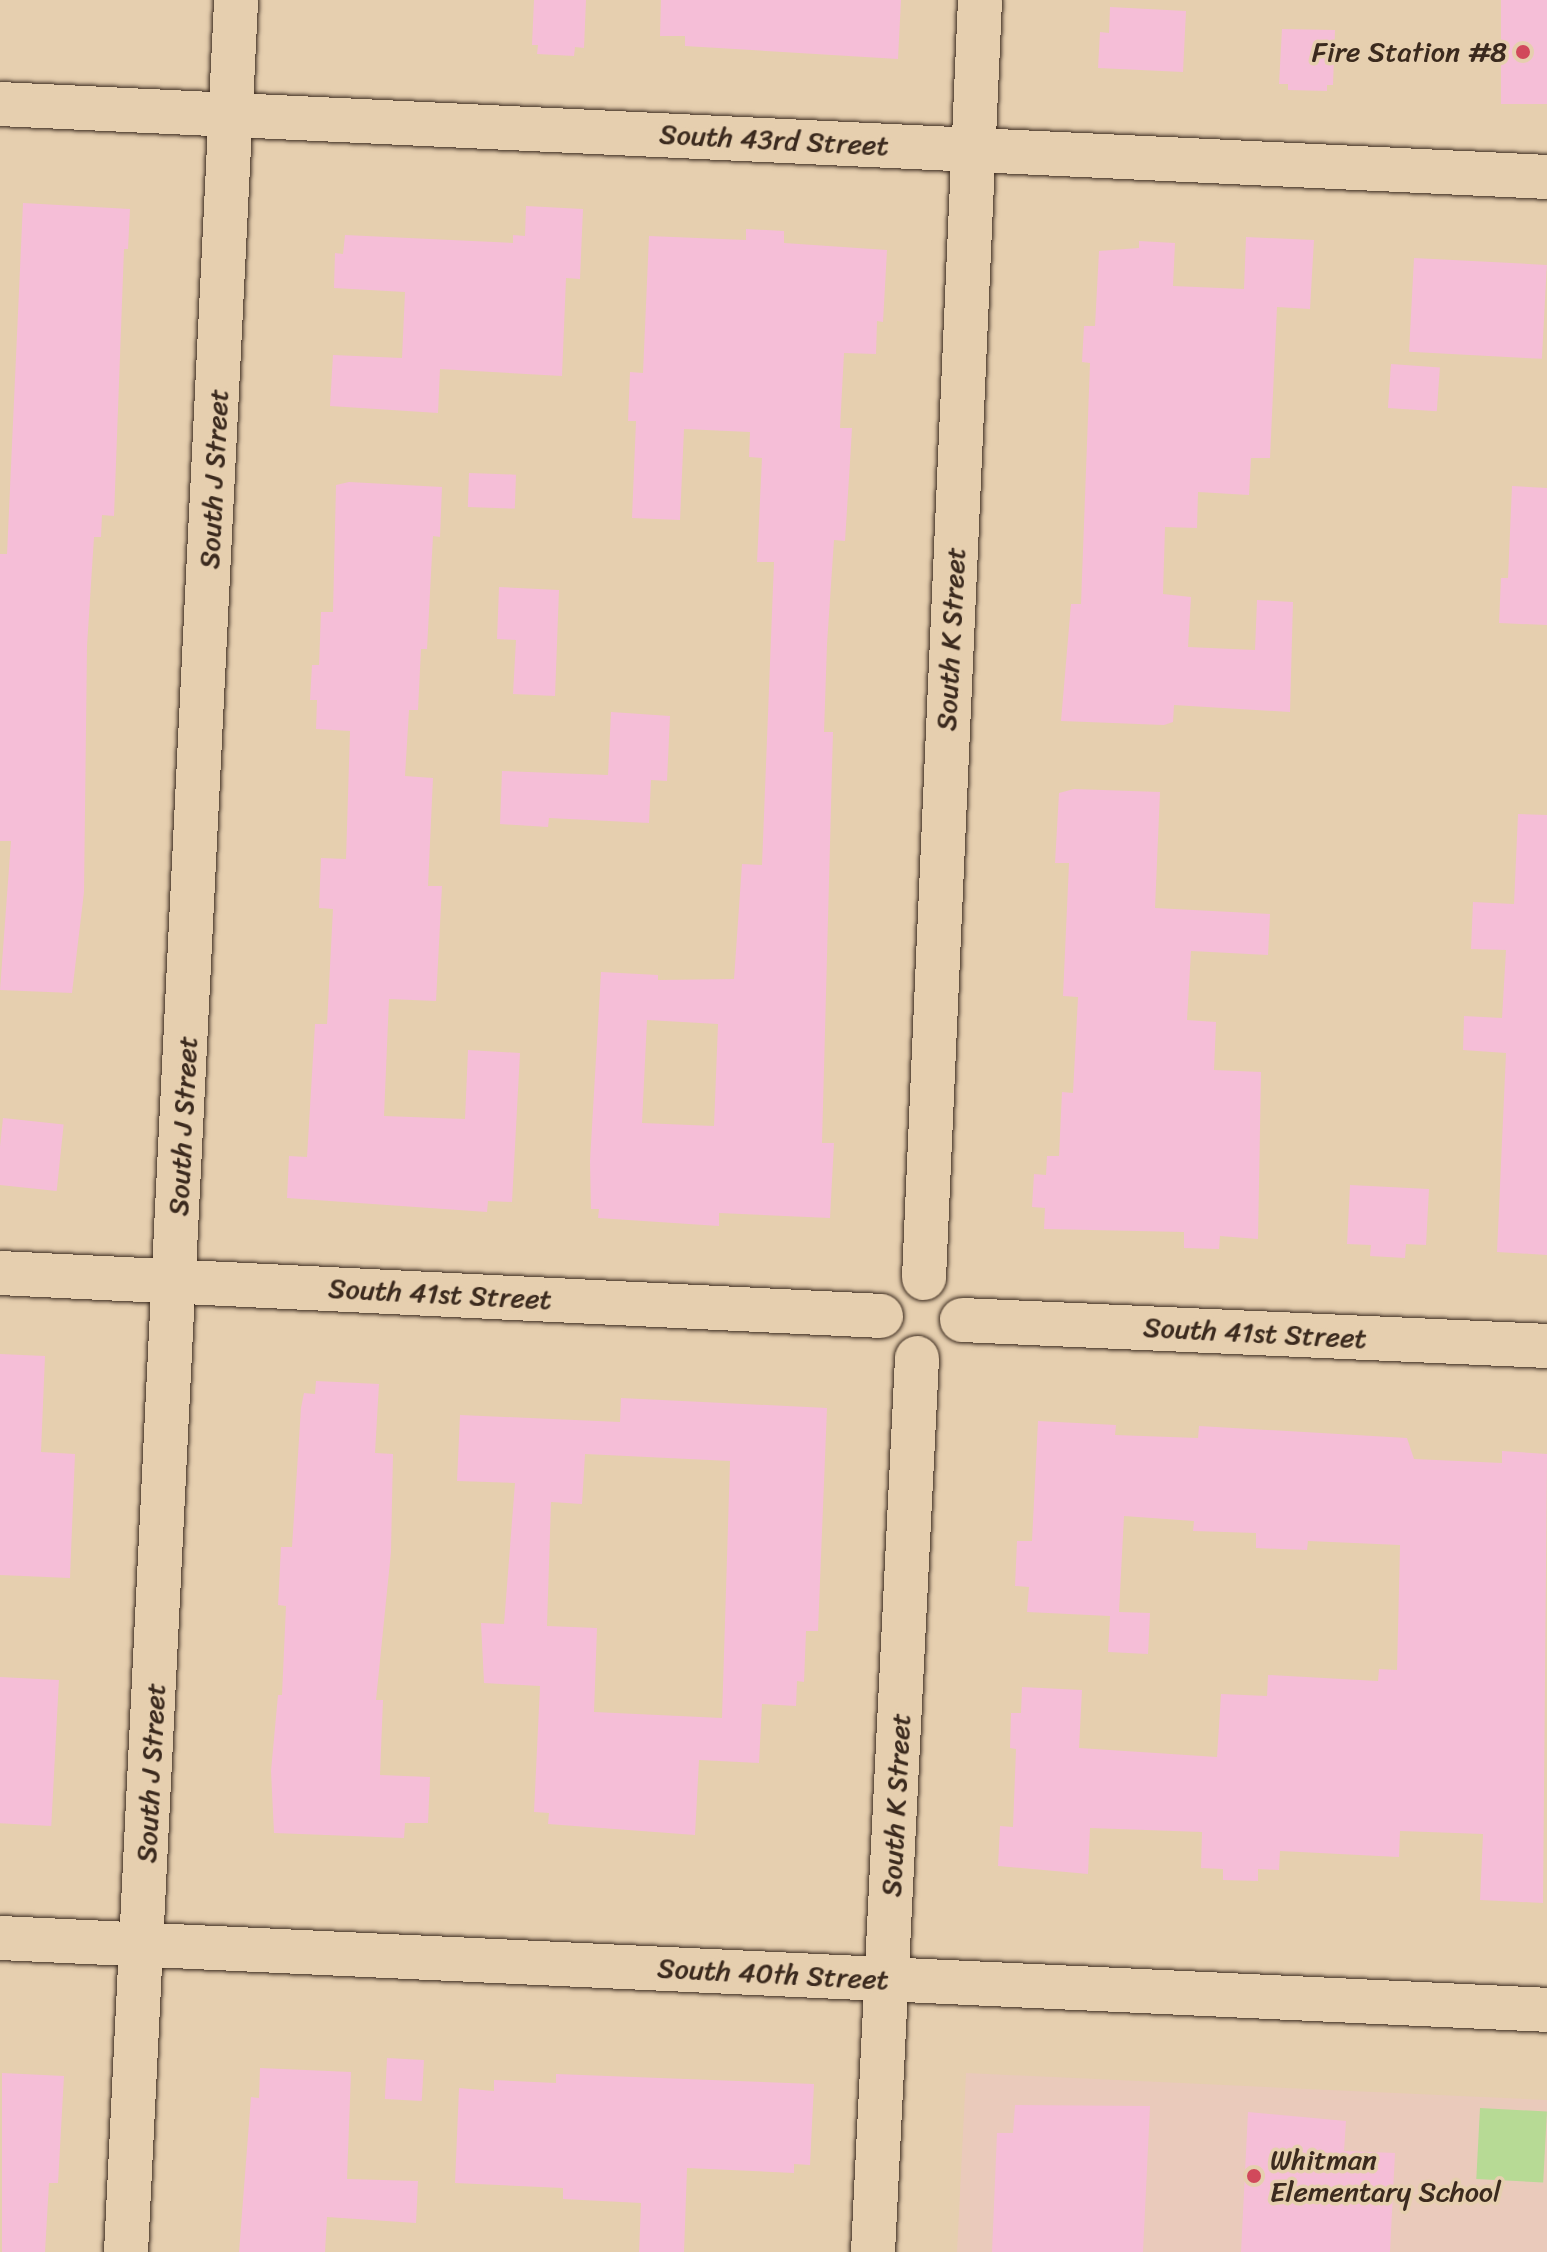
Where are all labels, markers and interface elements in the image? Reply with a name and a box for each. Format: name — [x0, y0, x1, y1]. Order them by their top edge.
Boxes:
place label: Fire Station #8 — [1311, 35, 1507, 69]
marker: Fire Station #8 — [1514, 43, 1532, 61]
street label: South 43rd Street — [659, 117, 889, 163]
street label: South J Street — [192, 387, 236, 571]
street label: South K Street — [929, 545, 973, 733]
street label: South J Street — [161, 1034, 205, 1218]
street label: South 41st Street — [327, 1271, 553, 1317]
street label: South 41st Street — [1142, 1310, 1368, 1356]
street label: South J Street — [129, 1681, 173, 1865]
street label: South K Street — [874, 1711, 918, 1899]
street label: South 40th Street — [656, 1951, 890, 1997]
place label: Whitman Elementary School — [1270, 2143, 1501, 2209]
marker: Whitman Elementary School — [1245, 2167, 1263, 2185]

